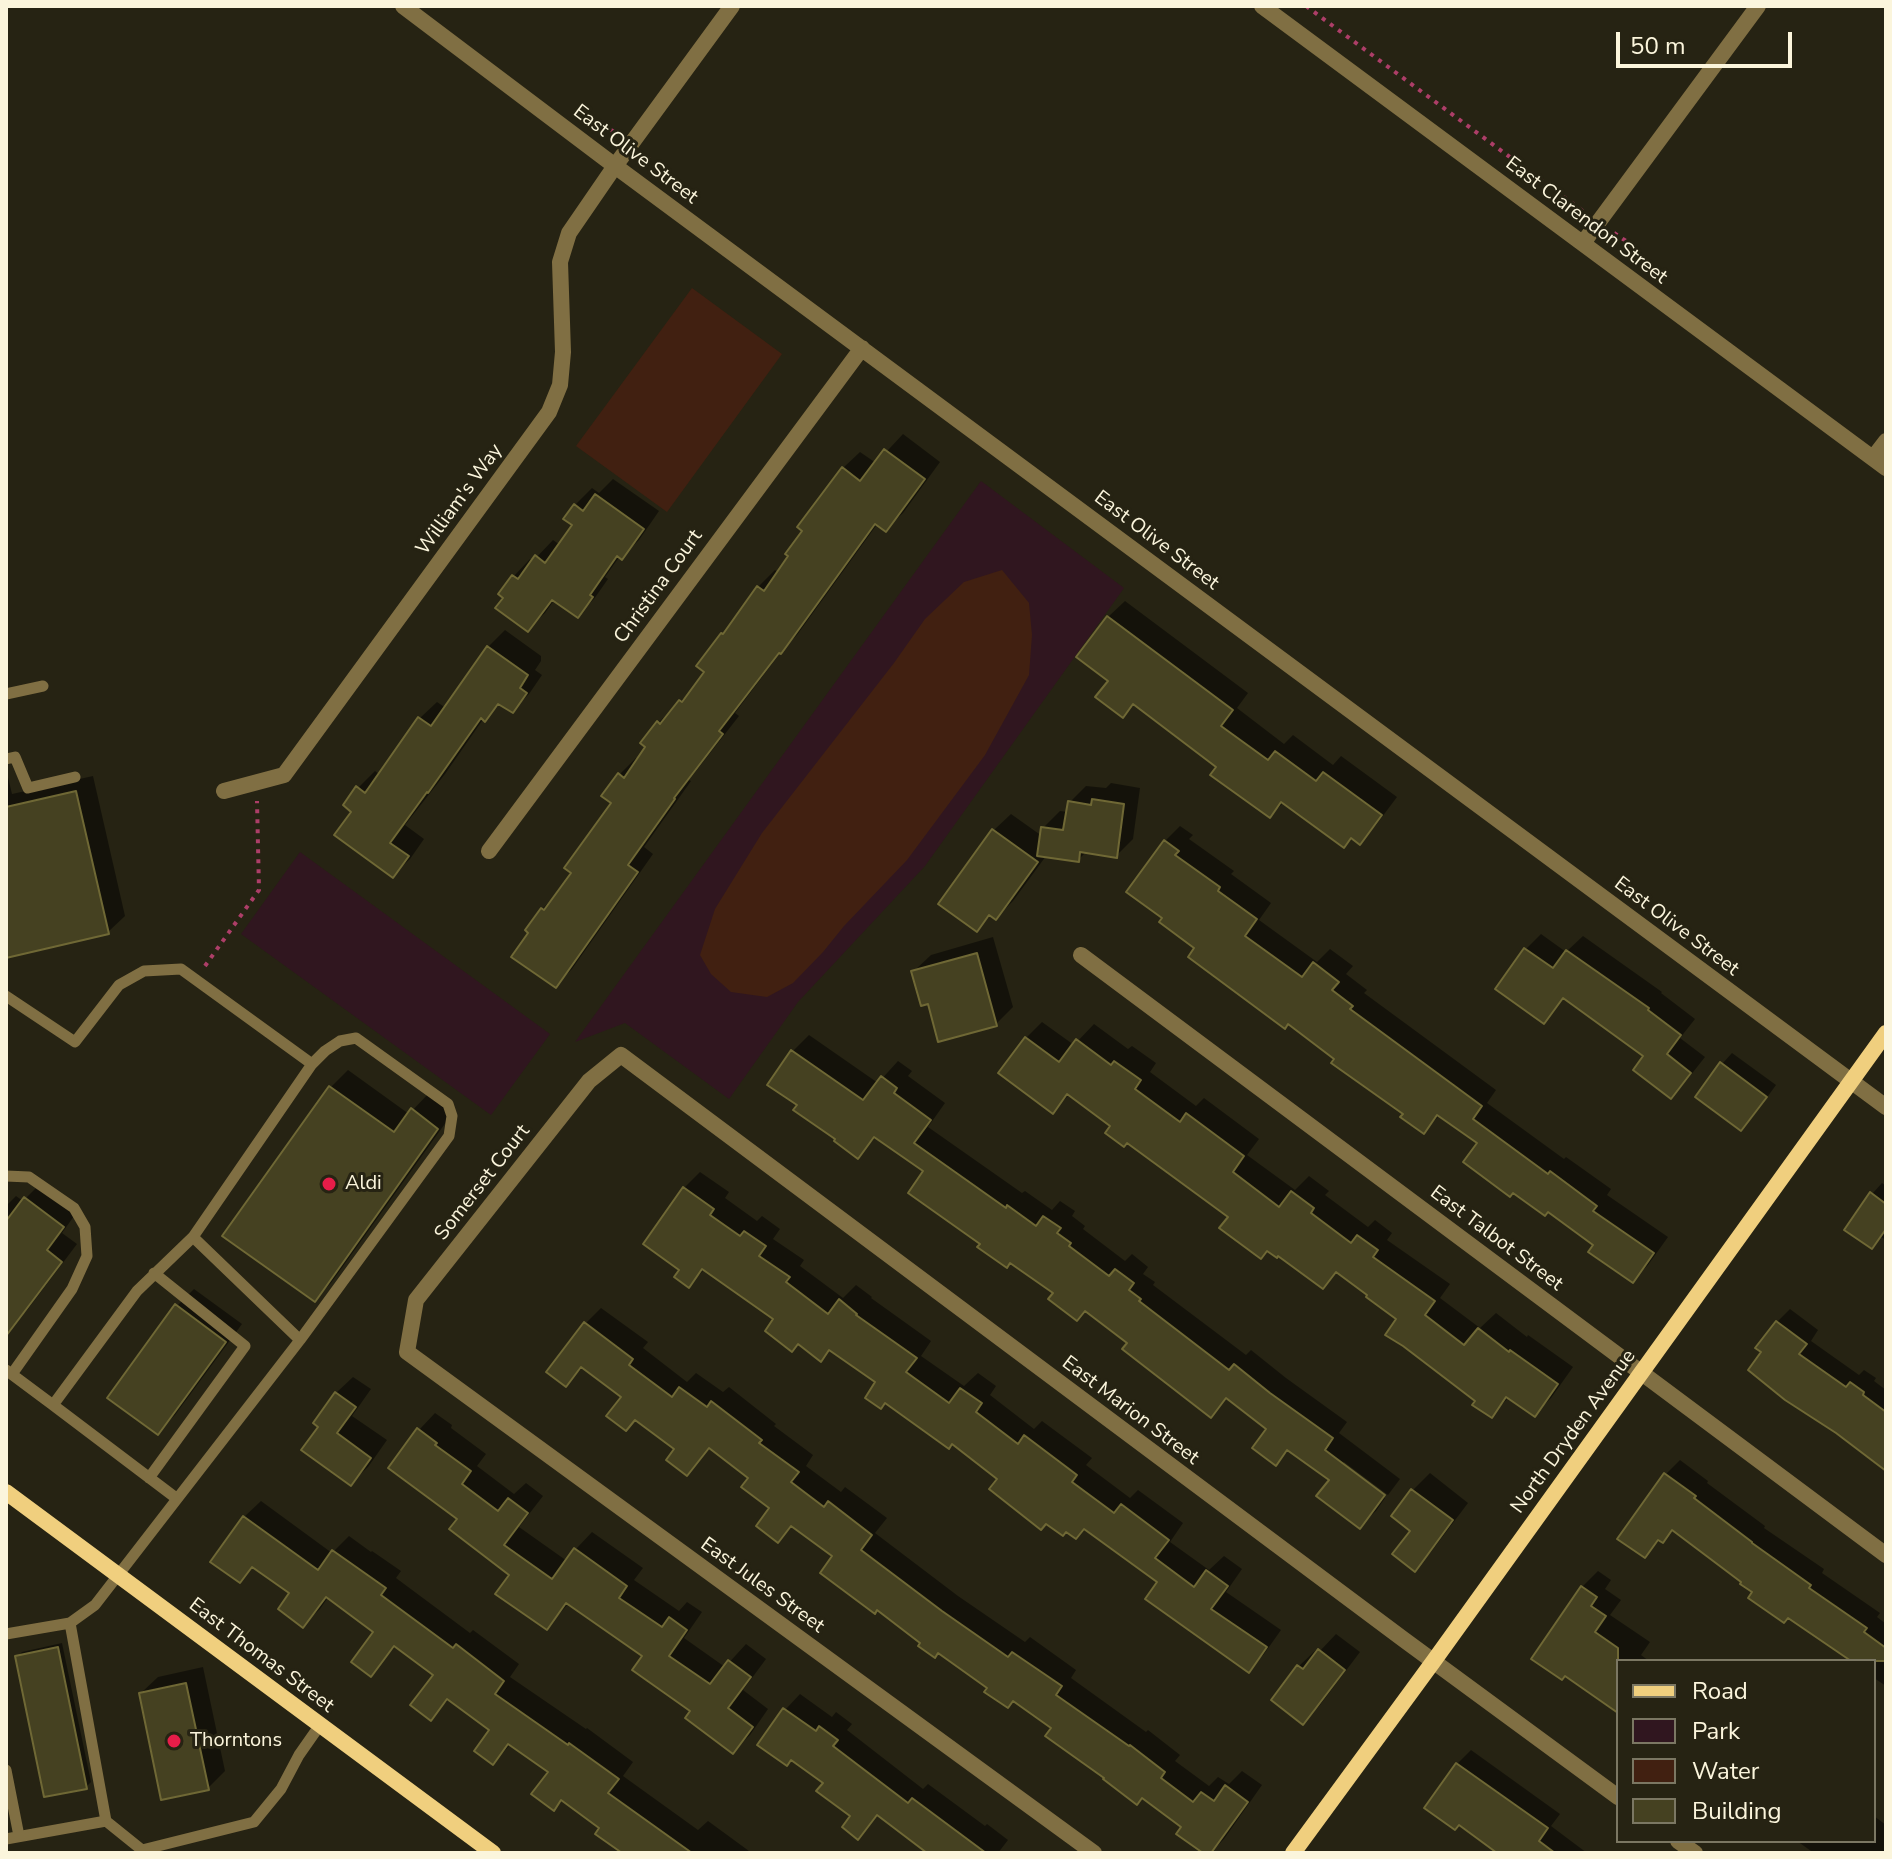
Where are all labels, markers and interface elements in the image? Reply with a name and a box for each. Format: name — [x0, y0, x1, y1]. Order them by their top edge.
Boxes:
scale bar — [1620, 16, 1796, 66]
text: 50 m — [1630, 30, 1686, 62]
street label: East Olive Street — [568, 100, 702, 210]
street label: East Clarendon Street — [1500, 152, 1672, 290]
street label: William's Way — [412, 440, 508, 560]
street label: East Olive Street — [1089, 486, 1223, 596]
street label: Christina Court — [610, 525, 708, 649]
street label: East Olive Street — [1609, 872, 1743, 982]
street label: Somerset Court — [430, 1120, 536, 1246]
place label: Aldi — [345, 1172, 382, 1196]
marker: Aldi — [320, 1175, 338, 1193]
street label: East Talbot Street — [1425, 1181, 1567, 1297]
street label: North Dryden Avenue — [1506, 1345, 1642, 1519]
street label: East Marion Street — [1057, 1352, 1203, 1470]
street label: East Jules Street — [695, 1533, 829, 1639]
street label: East Thomas Street — [184, 1594, 338, 1718]
legend — [1616, 1659, 1876, 1843]
text: Road — [1692, 1675, 1748, 1707]
text: Park — [1692, 1715, 1740, 1747]
place label: Thorntons — [190, 1729, 282, 1753]
marker: Thorntons — [165, 1732, 183, 1750]
text: Water — [1692, 1755, 1759, 1787]
text: Building — [1692, 1795, 1782, 1827]

